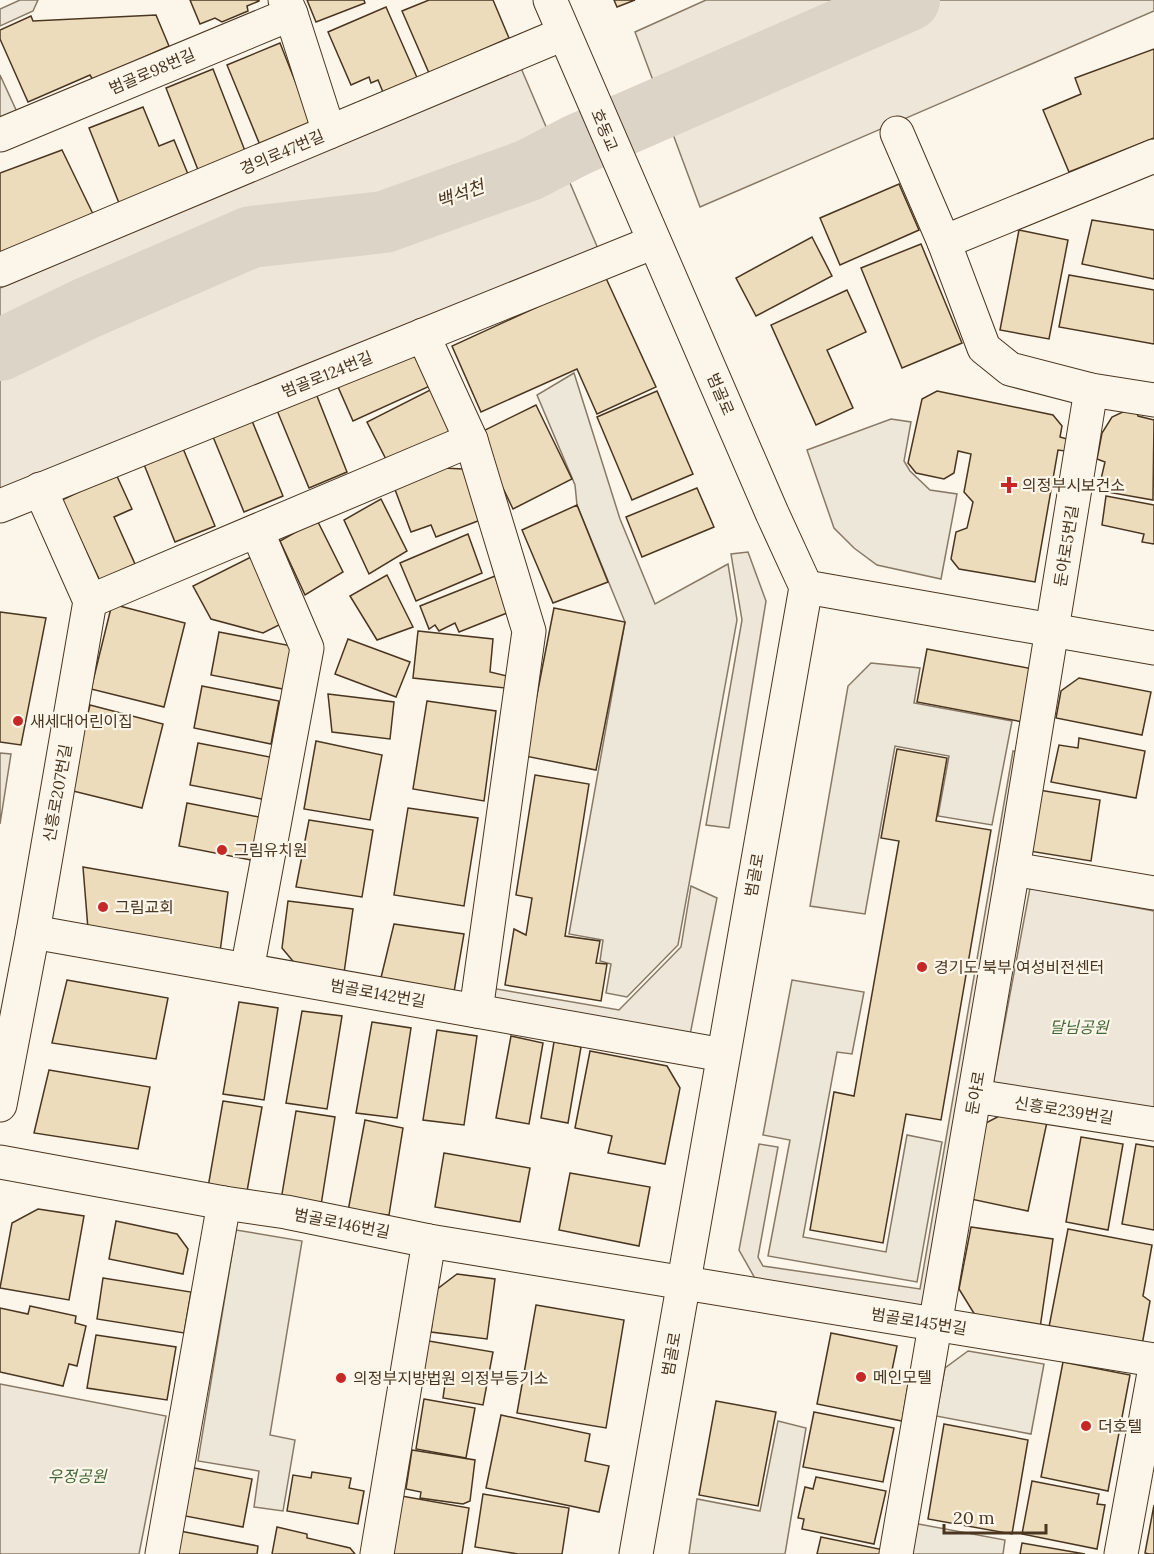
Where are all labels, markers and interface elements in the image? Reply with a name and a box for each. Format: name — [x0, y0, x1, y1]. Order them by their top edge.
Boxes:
street label: 범골로98번길 — [106, 44, 198, 98]
street label: 호동교 — [587, 106, 623, 154]
street label: 경의로47번길 — [237, 125, 327, 179]
water label: 백석천 — [433, 174, 490, 213]
street label: 범골로124번길 — [279, 347, 375, 401]
street label: 범골로 — [703, 370, 739, 418]
place label: 의정부시보건소 — [1022, 475, 1125, 495]
marker: 의정부시보건소 — [1000, 476, 1018, 494]
street label: 둔야로5번길 — [1050, 504, 1082, 588]
place label: 새세대어린이집 — [30, 711, 133, 731]
marker: 새세대어린이집 — [11, 714, 25, 728]
street label: 신흥로207번길 — [39, 742, 75, 844]
place label: 그림유치원 — [234, 840, 308, 860]
marker: 그림유치원 — [215, 843, 229, 857]
street label: 범골로 — [740, 851, 768, 898]
place label: 그림교회 — [115, 897, 174, 917]
marker: 그림교회 — [96, 900, 110, 914]
place label: 경기도 북부 여성비전센터 — [934, 957, 1104, 977]
marker: 경기도 북부 여성비전센터 — [915, 960, 929, 974]
street label: 범골로142번길 — [329, 975, 427, 1011]
park label: 달님공원 — [1050, 1017, 1110, 1037]
street label: 둔야로 — [961, 1069, 989, 1116]
street label: 신흥로239번길 — [1013, 1092, 1115, 1128]
street label: 범골로146번길 — [292, 1204, 392, 1242]
street label: 범골로145번길 — [870, 1304, 968, 1338]
street label: 범골로 — [657, 1330, 685, 1377]
place label: 메인모텔 — [873, 1367, 932, 1387]
place label: 의정부지방법원 의정부등기소 — [353, 1368, 549, 1388]
marker: 메인모텔 — [854, 1370, 868, 1384]
marker: 의정부지방법원 의정부등기소 — [334, 1371, 348, 1385]
place label: 더호텔 — [1098, 1416, 1142, 1436]
marker: 더호텔 — [1079, 1419, 1093, 1433]
park label: 우정공원 — [48, 1466, 108, 1486]
scale bar — [944, 1497, 1046, 1535]
text: 20 m — [953, 1506, 995, 1529]

